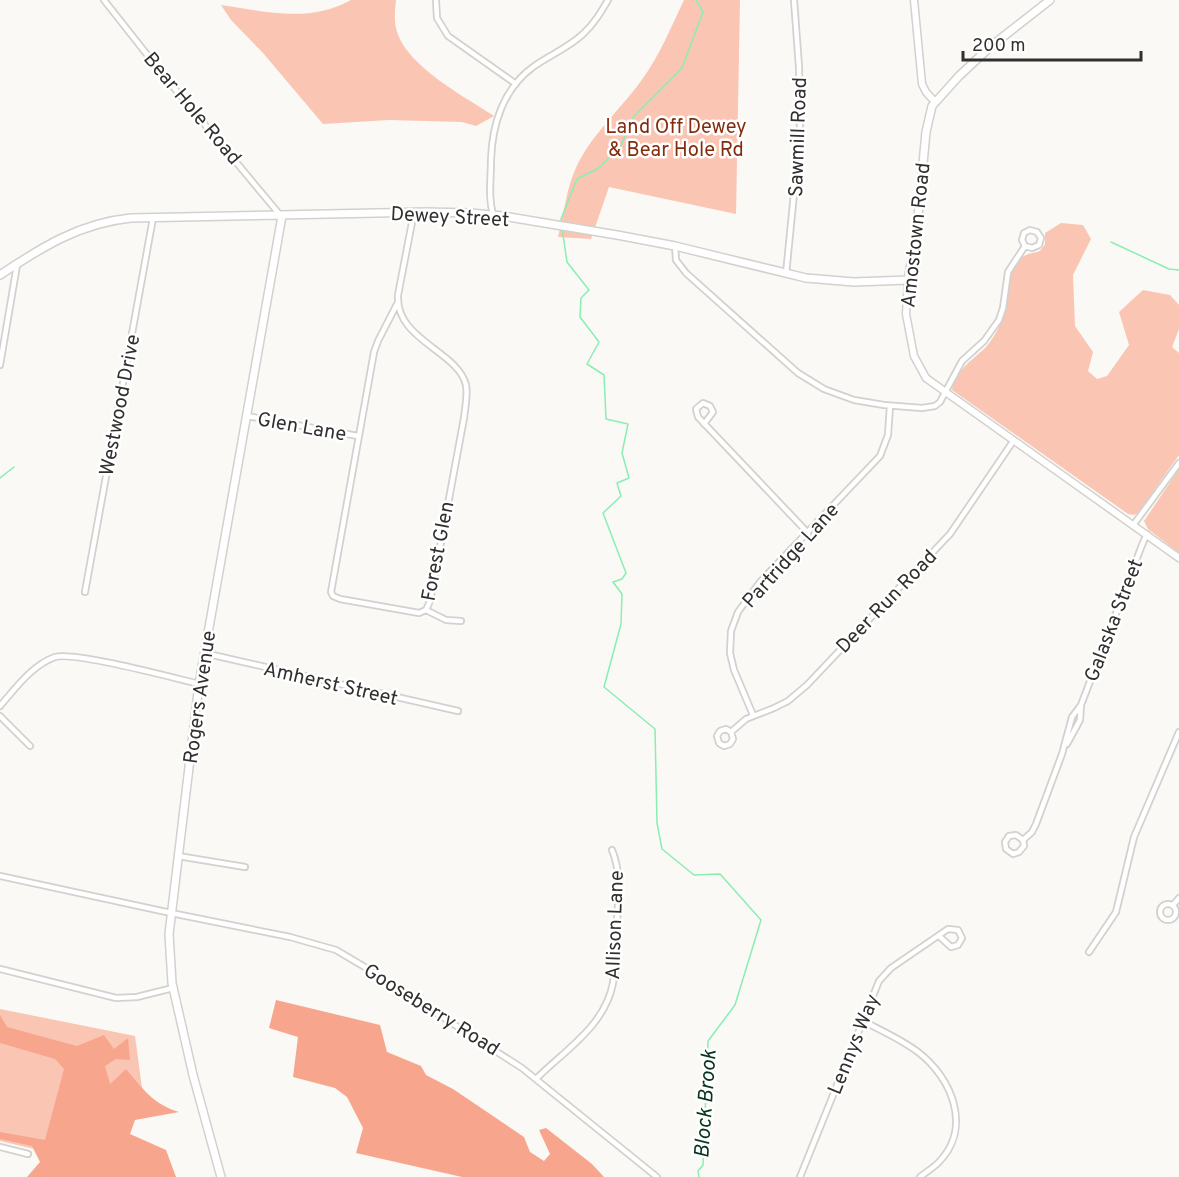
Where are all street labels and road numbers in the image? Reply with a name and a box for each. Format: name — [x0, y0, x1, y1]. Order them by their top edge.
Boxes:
street label: Bear Hole Road — [137, 48, 246, 171]
street label: Sawmill Road — [784, 77, 814, 198]
street label: Amostown Road — [896, 161, 938, 309]
street label: Dewey Street — [390, 202, 510, 234]
street label: Westwood Drive — [94, 332, 147, 478]
street label: Glen Lane — [255, 407, 348, 449]
street label: Partridge Lane — [737, 498, 846, 614]
street label: Forest Glen — [417, 499, 461, 604]
street label: Deer Run Road — [831, 545, 944, 660]
street label: Galaska Street — [1079, 555, 1150, 686]
street label: Rogers Avenue — [179, 629, 223, 765]
street label: Amherst Street — [261, 657, 400, 713]
street label: Allison Lane — [601, 870, 631, 980]
street label: Gooseberry Road — [358, 958, 504, 1063]
street label: Lennys Way — [823, 991, 887, 1099]

